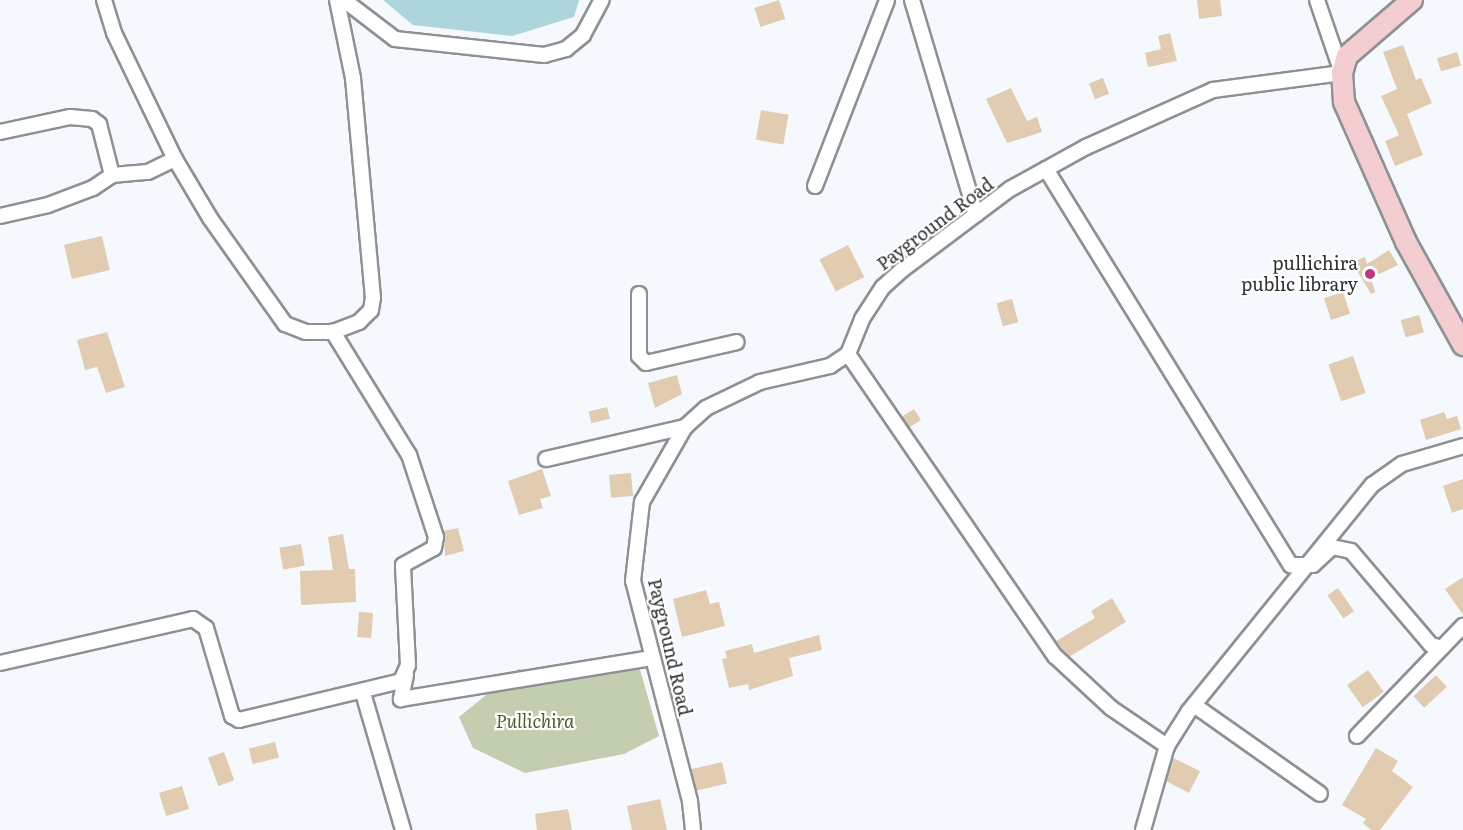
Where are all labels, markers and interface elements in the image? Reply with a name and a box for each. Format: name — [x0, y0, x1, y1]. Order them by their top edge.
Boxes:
street label: Payground Road — [873, 173, 997, 275]
place label: pullichira public library — [1241, 253, 1358, 296]
marker: pullichira public library — [1363, 267, 1377, 281]
street label: Payground Road — [644, 576, 696, 718]
park label: Pullichira — [496, 710, 574, 732]

